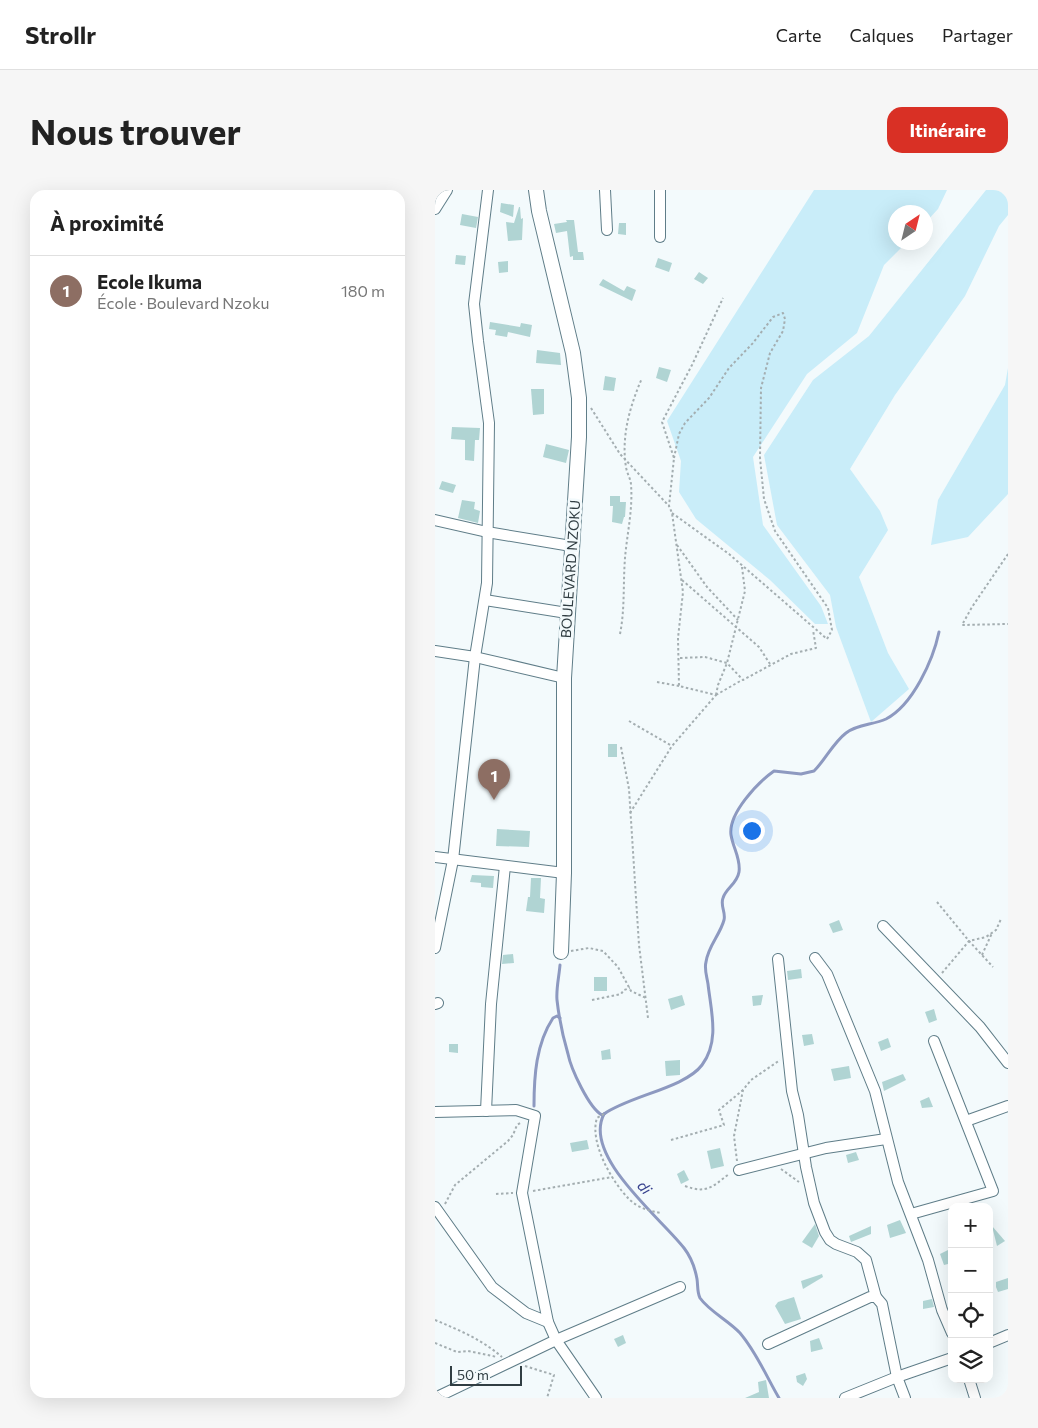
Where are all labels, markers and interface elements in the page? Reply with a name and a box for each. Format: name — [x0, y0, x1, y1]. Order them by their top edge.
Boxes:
text: Strollr — [25, 20, 96, 49]
text: Carte — [776, 24, 821, 46]
text: Calques — [849, 24, 914, 46]
text: Partager — [942, 24, 1013, 46]
button: Itinéraire — [887, 107, 1008, 153]
text: Nous trouver — [30, 109, 241, 152]
north arrow — [888, 205, 933, 250]
text: À proximité — [50, 210, 164, 235]
text: Ecole Ikuma — [97, 270, 202, 293]
text: 1 — [62, 281, 70, 300]
text: 180 m — [341, 281, 385, 300]
text: École · Boulevard Nzoku — [97, 293, 270, 312]
street label: BOULEVARD NZOKU — [557, 499, 583, 639]
pin: 1 — [478, 759, 510, 800]
your location — [739, 818, 765, 844]
water label: di — [634, 1176, 657, 1198]
map controls — [948, 1203, 993, 1383]
button: + — [948, 1203, 993, 1248]
button: − — [948, 1248, 993, 1293]
button: locate — [948, 1293, 993, 1338]
button: layers — [948, 1338, 993, 1383]
scale bar — [450, 1363, 523, 1386]
text: 50 m — [457, 1366, 489, 1383]

